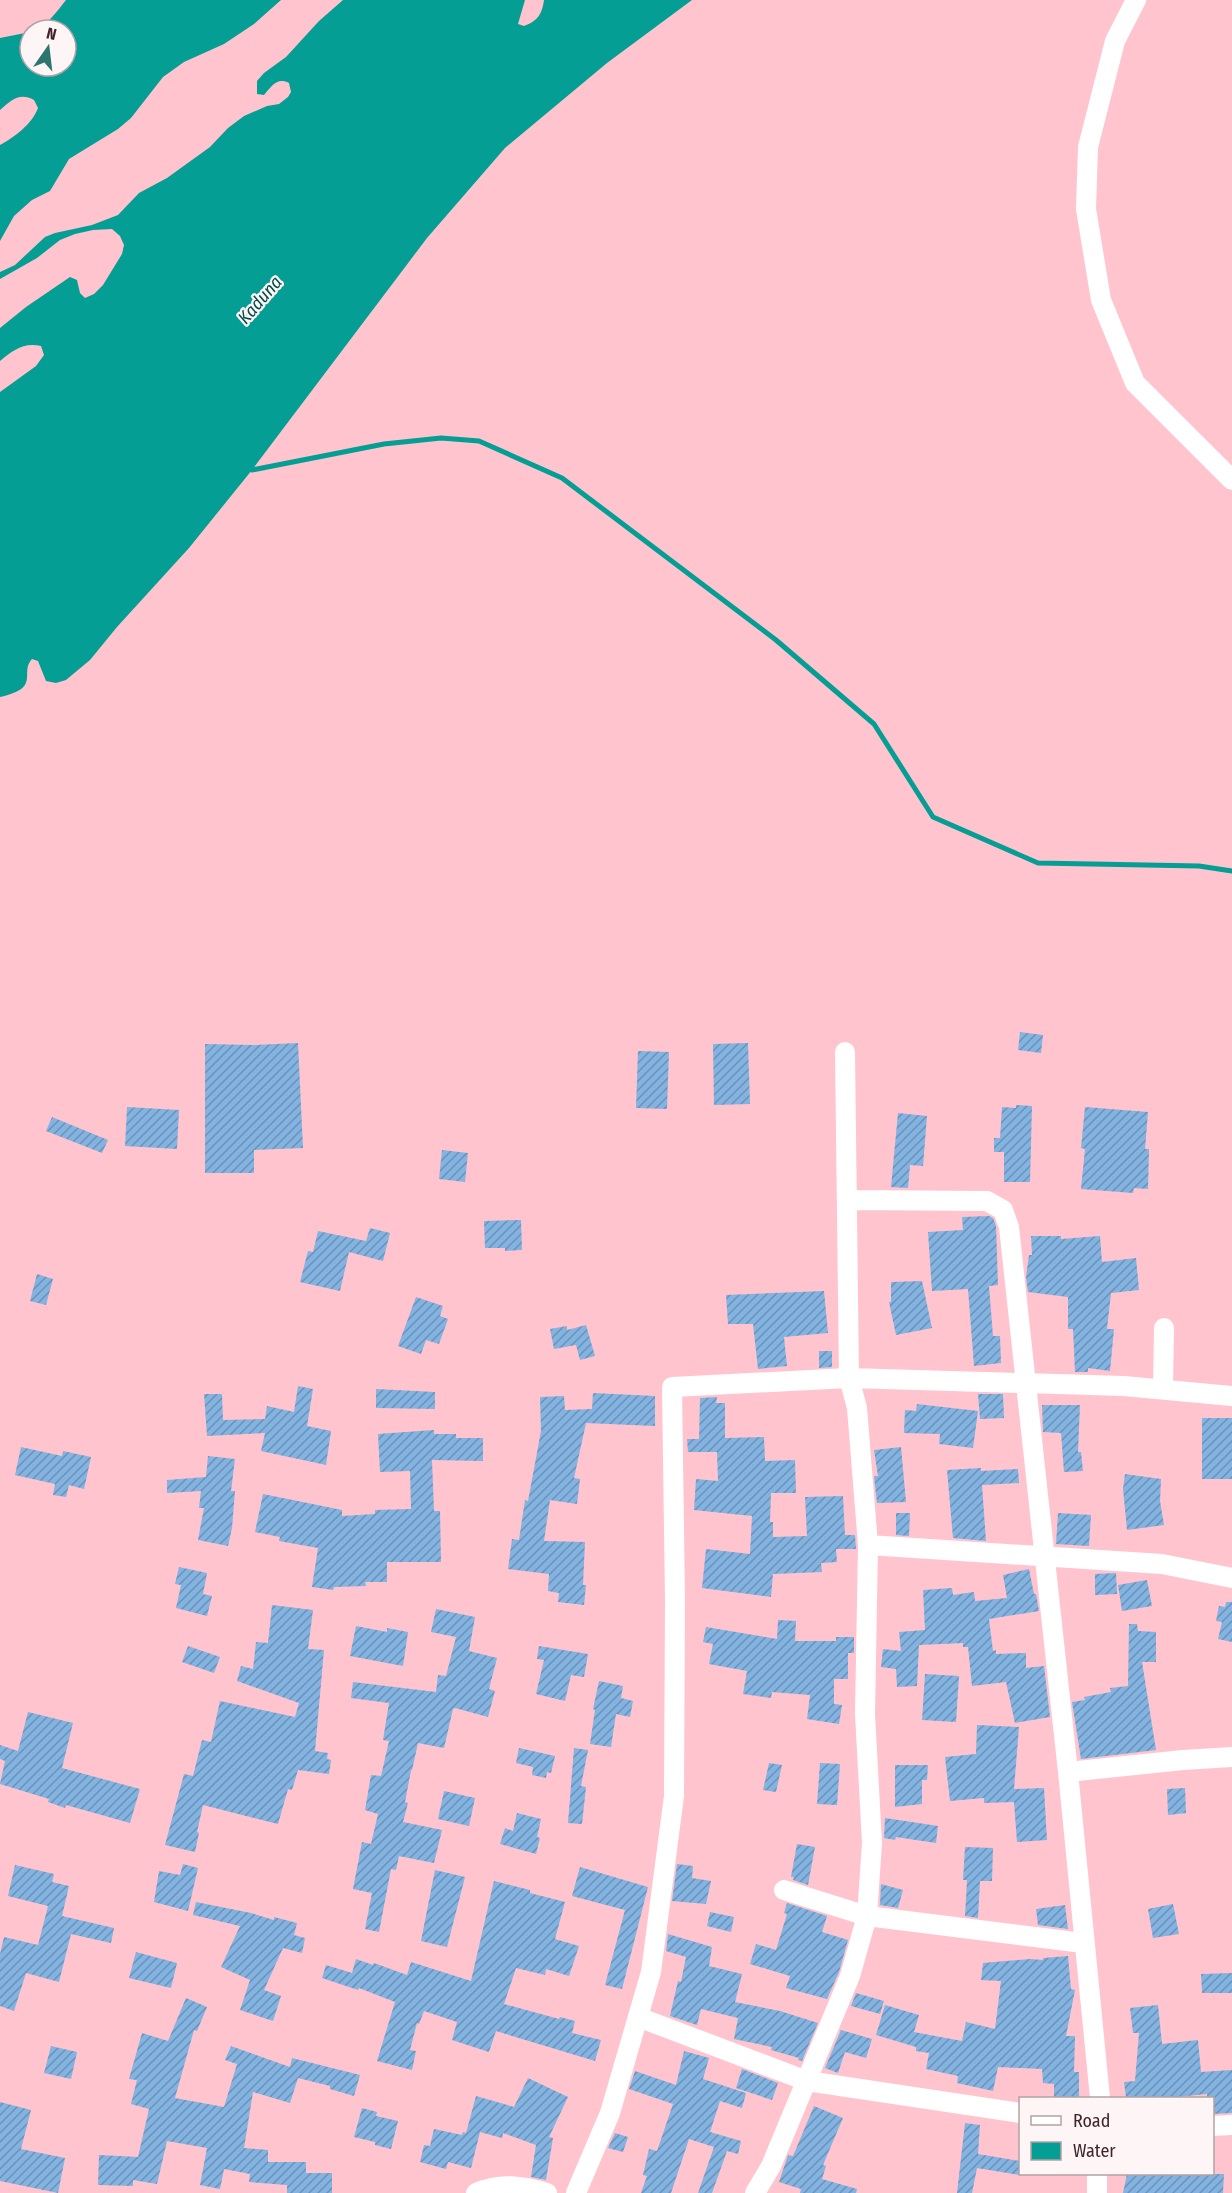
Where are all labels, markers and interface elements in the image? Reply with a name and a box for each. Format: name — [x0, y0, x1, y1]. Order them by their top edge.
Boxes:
north arrow — [18, 18, 78, 78]
text: N — [45, 24, 58, 44]
water label: Kaduna — [233, 272, 287, 328]
legend — [1019, 2097, 1214, 2175]
text: Road — [1073, 2110, 1110, 2132]
text: Water — [1073, 2140, 1116, 2162]

